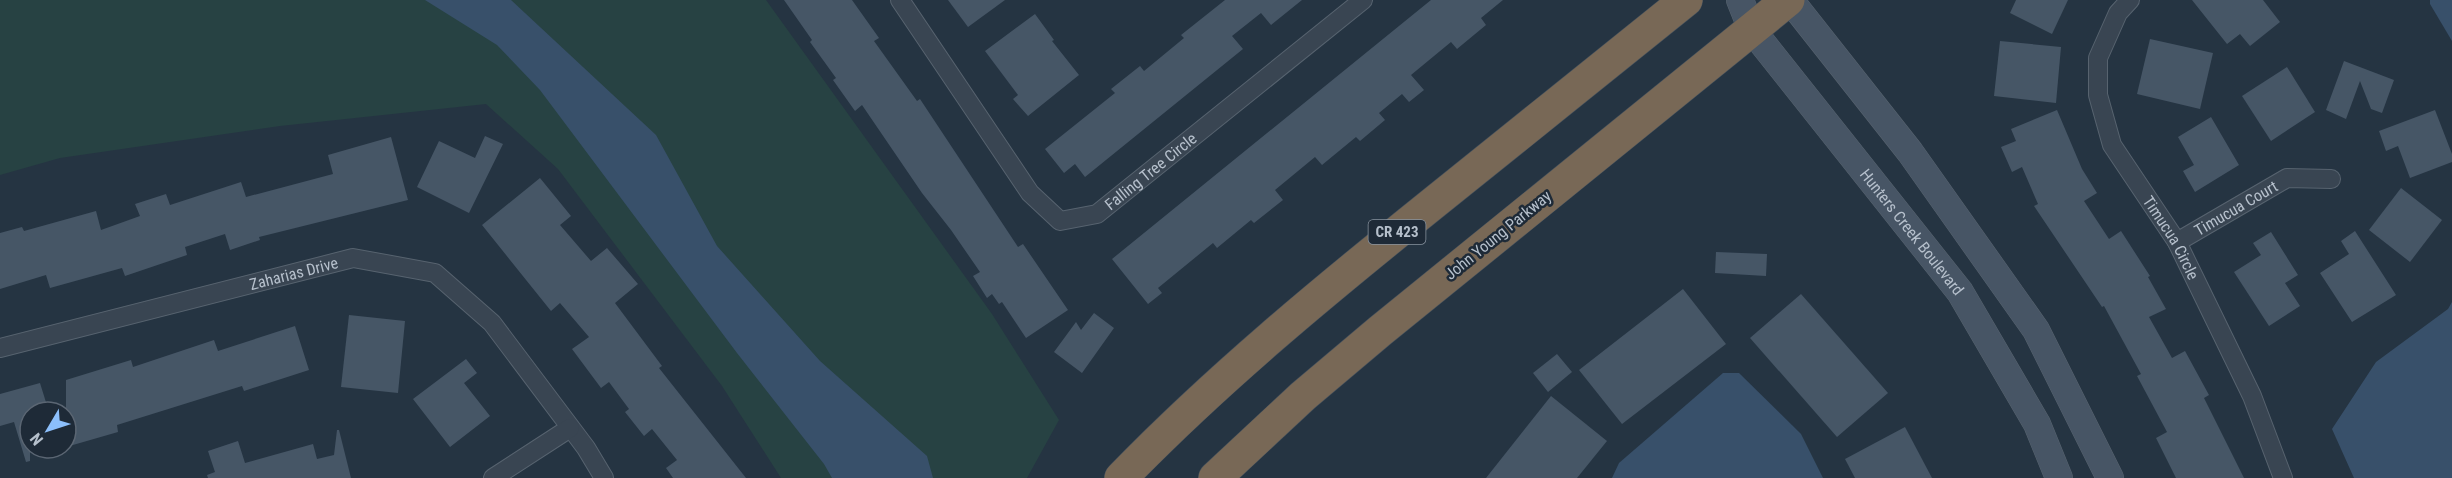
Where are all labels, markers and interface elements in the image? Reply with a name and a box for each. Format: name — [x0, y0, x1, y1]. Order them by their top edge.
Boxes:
street label: Falling Tree Circle — [1101, 128, 1200, 214]
street label: Hunters Creek Boulevard — [1856, 165, 1968, 299]
street label: Timucua Court — [2191, 176, 2281, 239]
street label: John Young Parkway — [1441, 186, 1555, 284]
street label: Timucua Circle — [2139, 192, 2203, 283]
road number: CR 423 — [1368, 220, 1426, 244]
street label: Zaharias Drive — [247, 253, 340, 294]
north arrow — [18, 400, 78, 460]
text: N — [26, 429, 47, 449]

